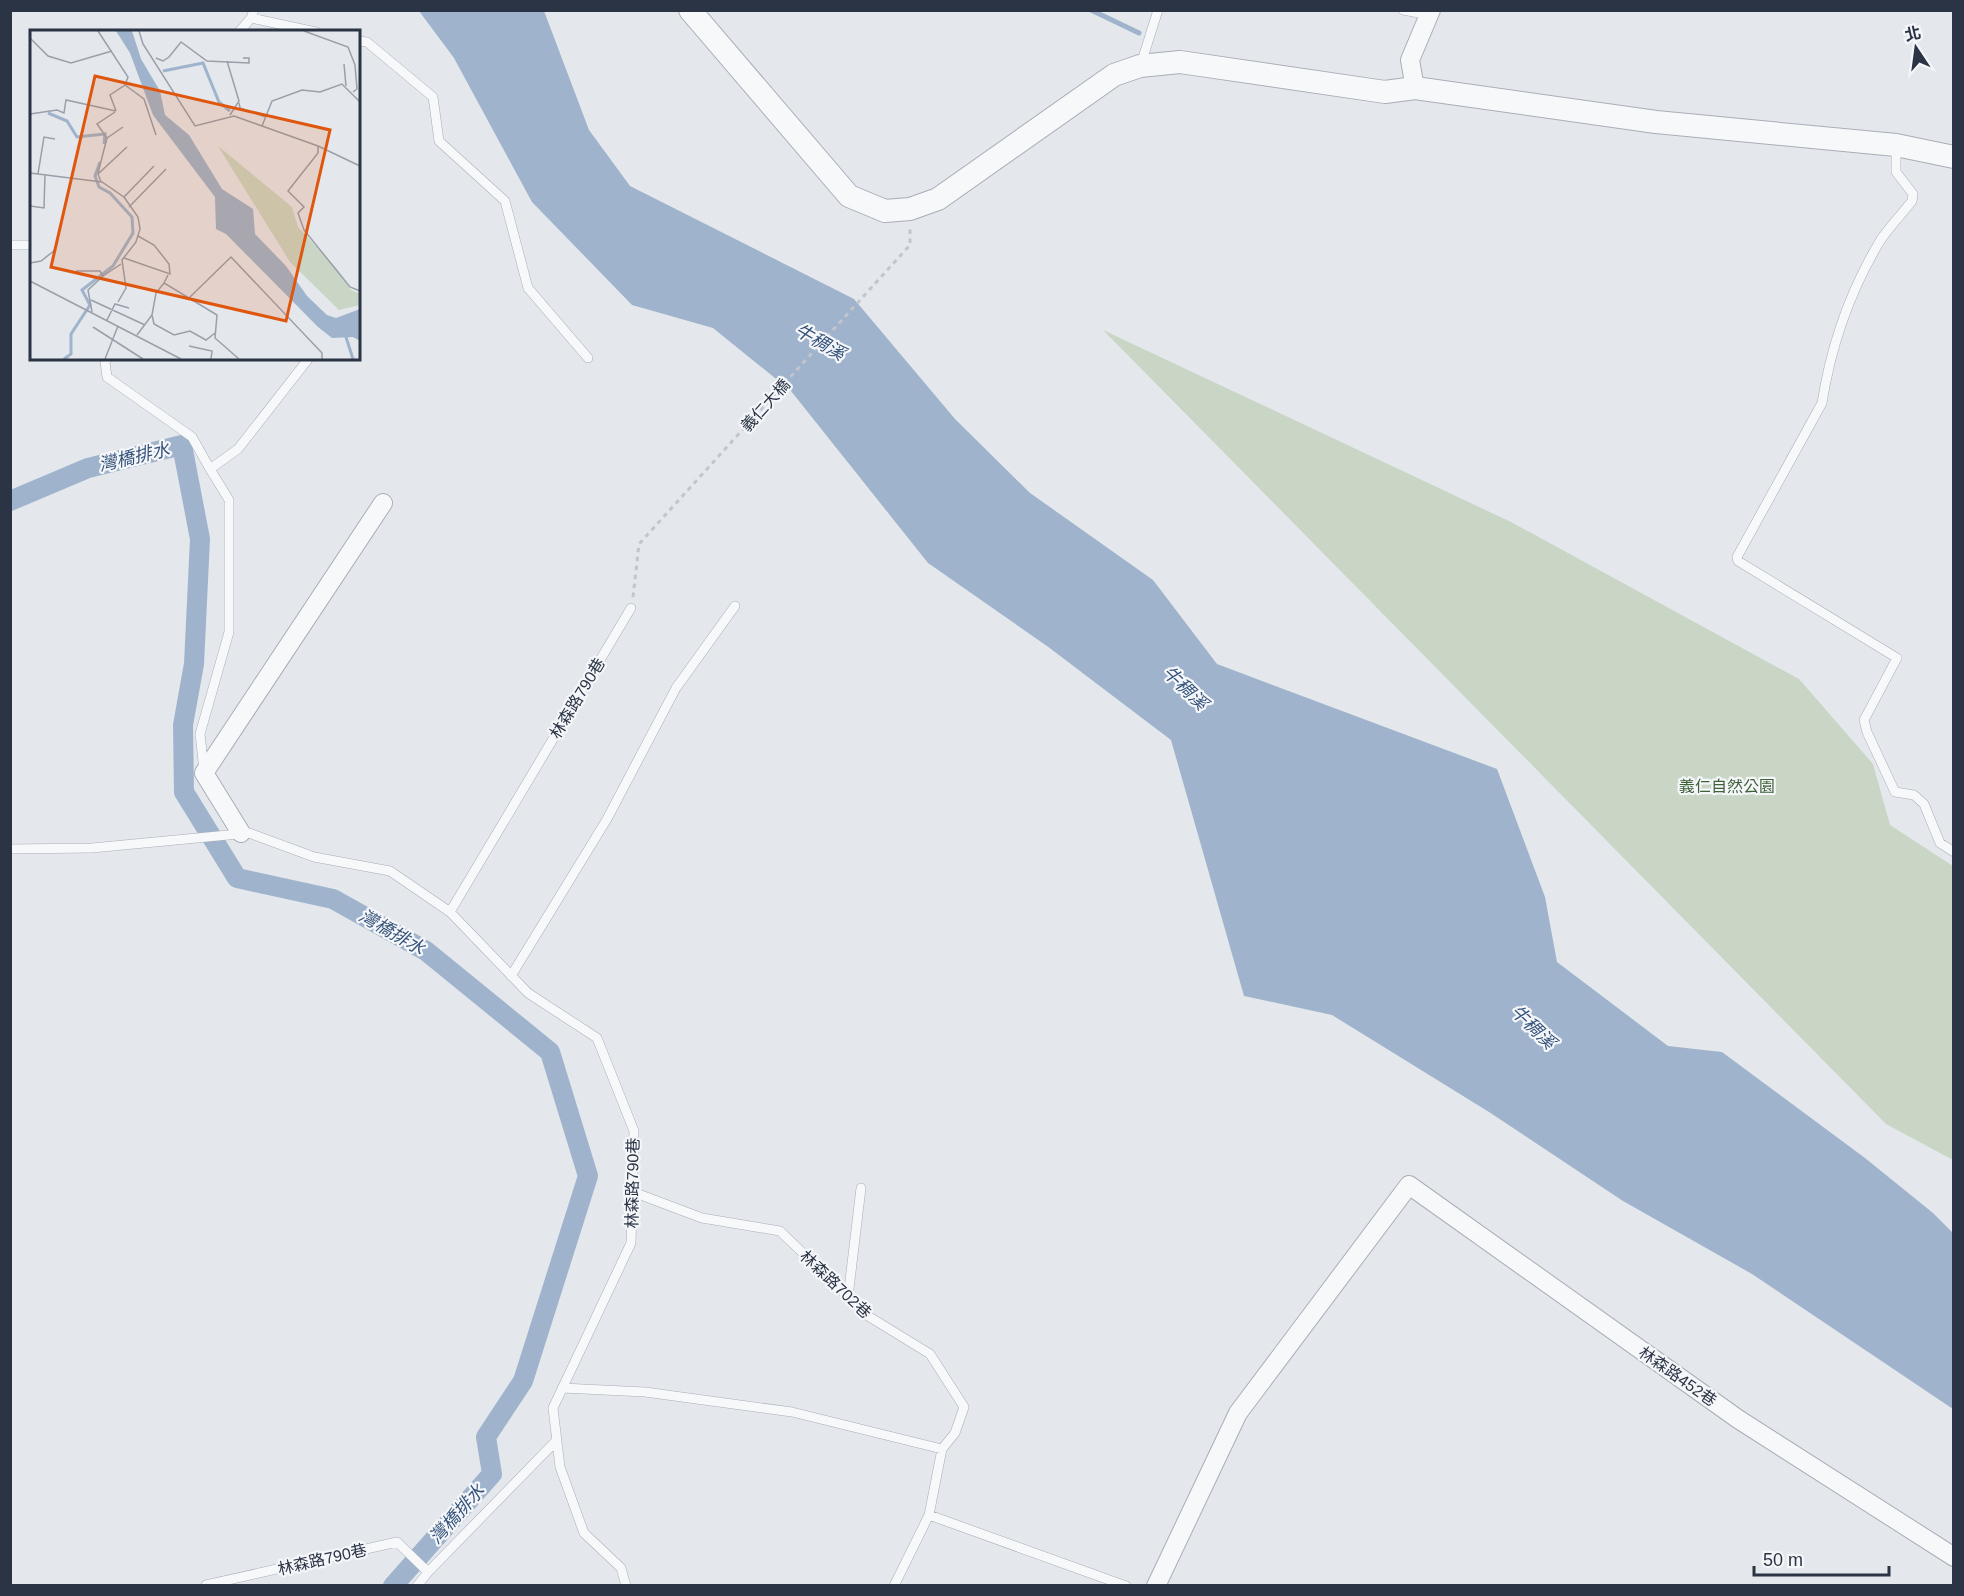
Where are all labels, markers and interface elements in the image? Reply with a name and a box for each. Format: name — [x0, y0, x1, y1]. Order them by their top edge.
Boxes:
north arrow — [1886, 18, 1946, 78]
text: 北 — [1903, 24, 1922, 44]
inset map — [30, 30, 360, 360]
water label: 牛稠溪 — [792, 320, 851, 366]
street label: 義仁大橋 — [738, 376, 793, 435]
water label: 灣橋排水 — [97, 439, 172, 475]
street label: 林森路790巷 — [547, 655, 608, 742]
water label: 牛稠溪 — [1159, 662, 1214, 716]
park label: 義仁自然公園 — [1679, 778, 1775, 795]
water label: 灣橋排水 — [356, 905, 429, 959]
water label: 牛稠溪 — [1507, 1001, 1562, 1055]
street label: 林森路790巷 — [623, 1138, 642, 1229]
street label: 林森路702巷 — [797, 1247, 875, 1322]
street label: 林森路452巷 — [1636, 1343, 1720, 1409]
water label: 灣橋排水 — [425, 1480, 489, 1547]
scale bar — [1754, 1539, 1889, 1577]
street label: 林森路790巷 — [276, 1541, 368, 1578]
text: 50 m — [1763, 1550, 1803, 1570]

